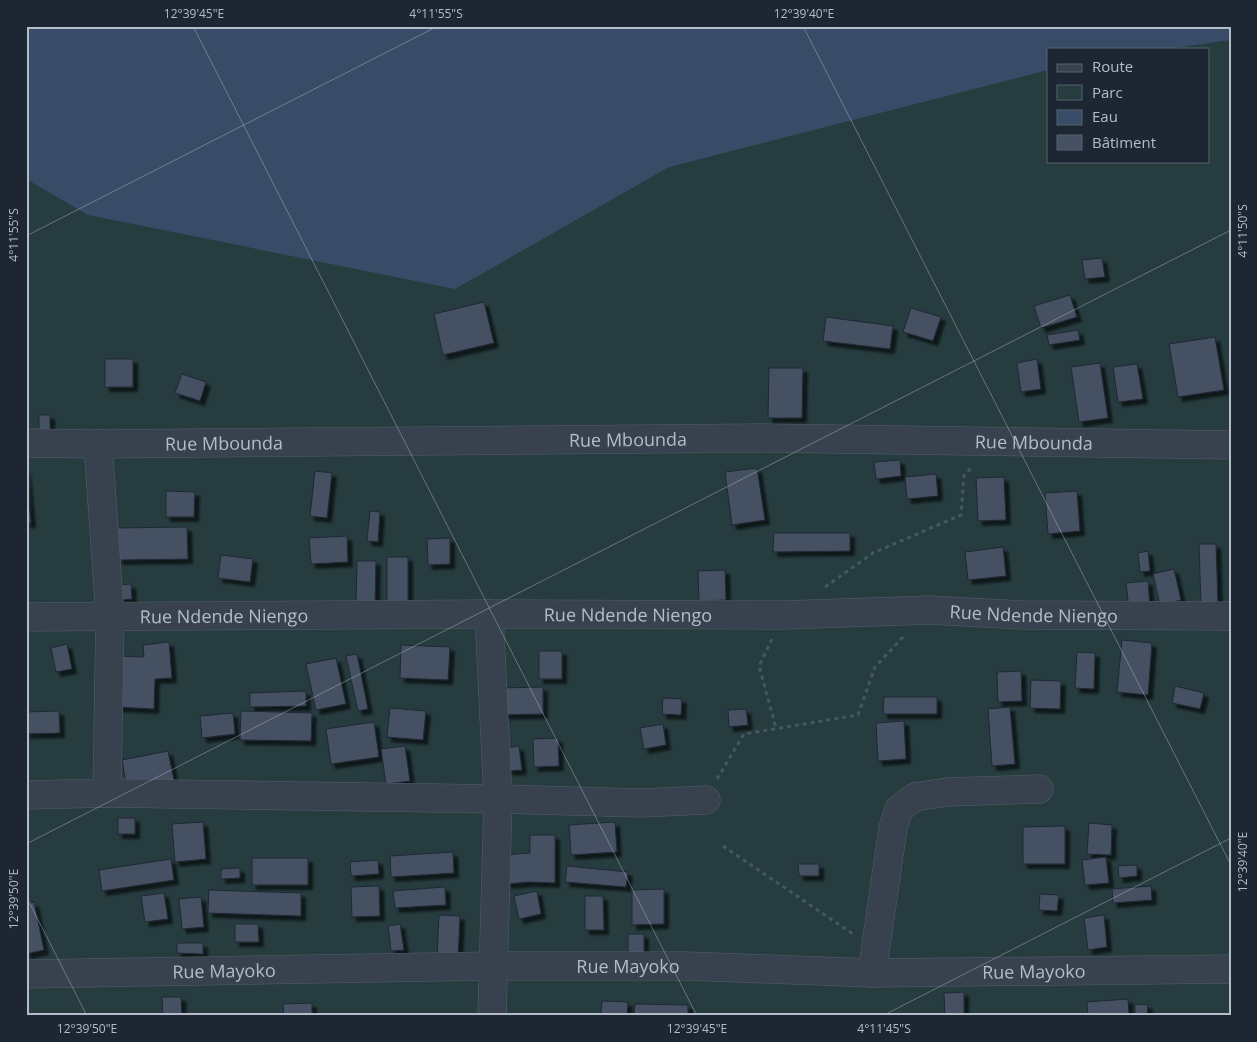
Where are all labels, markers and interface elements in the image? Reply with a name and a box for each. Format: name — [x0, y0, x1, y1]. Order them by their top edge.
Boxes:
text: 12°39'45"E — [164, 5, 224, 22]
text: 4°11'55"S — [409, 5, 463, 22]
text: 12°39'40"E — [774, 5, 834, 22]
legend — [1047, 48, 1210, 162]
text: Route — [1092, 56, 1133, 76]
text: Parc — [1092, 82, 1123, 102]
text: Eau — [1092, 106, 1118, 126]
text: Bâtiment — [1092, 132, 1156, 152]
text: 4°11'50"S — [1234, 204, 1251, 258]
text: 4°11'55"S — [5, 208, 22, 262]
street label: Rue Mbounda — [569, 427, 687, 452]
street label: Rue Mbounda — [975, 429, 1093, 455]
street label: Rue Mbounda — [165, 430, 283, 455]
street label: Rue Ndende Niengo — [949, 599, 1118, 627]
street label: Rue Ndende Niengo — [544, 602, 712, 627]
street label: Rue Ndende Niengo — [140, 603, 308, 628]
text: 12°39'40"E — [1234, 832, 1251, 892]
text: 12°39'50"E — [5, 869, 22, 929]
street label: Rue Mayoko — [576, 954, 680, 978]
street label: Rue Mayoko — [172, 958, 276, 983]
street label: Rue Mayoko — [982, 959, 1086, 984]
text: 12°39'50"E — [57, 1020, 117, 1037]
text: 12°39'45"E — [667, 1020, 727, 1037]
text: 4°11'45"S — [857, 1020, 911, 1037]

